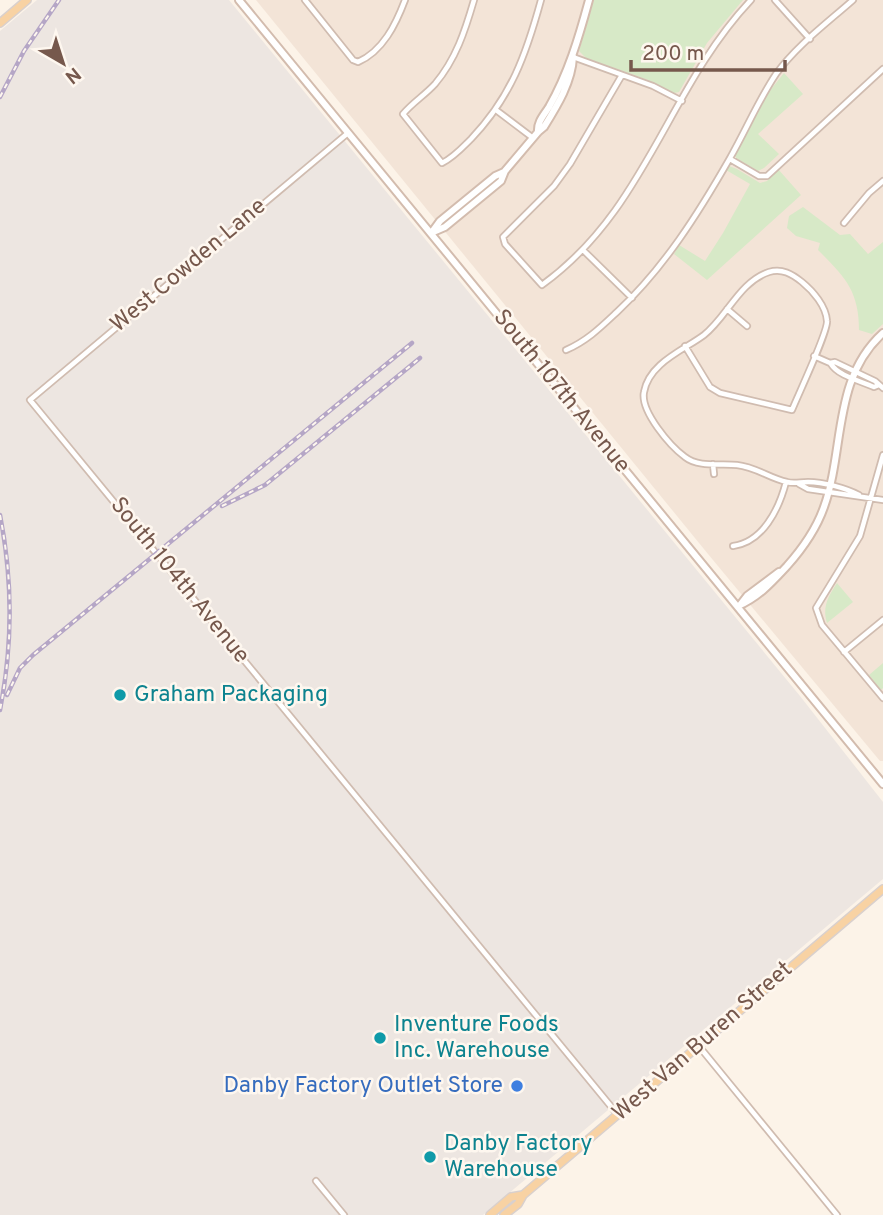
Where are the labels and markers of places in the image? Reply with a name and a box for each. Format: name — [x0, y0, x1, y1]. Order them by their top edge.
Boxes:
place label: Graham Packaging — [134, 681, 328, 710]
marker: Graham Packaging — [112, 687, 128, 703]
place label: Inventure Foods Inc. Warehouse — [394, 1011, 559, 1066]
marker: Inventure Foods Inc. Warehouse — [372, 1030, 388, 1046]
place label: Danby Factory Outlet Store — [224, 1072, 503, 1101]
marker: Danby Factory Outlet Store — [509, 1078, 525, 1094]
place label: Danby Factory Warehouse — [444, 1130, 592, 1185]
marker: Danby Factory Warehouse — [422, 1149, 438, 1165]

